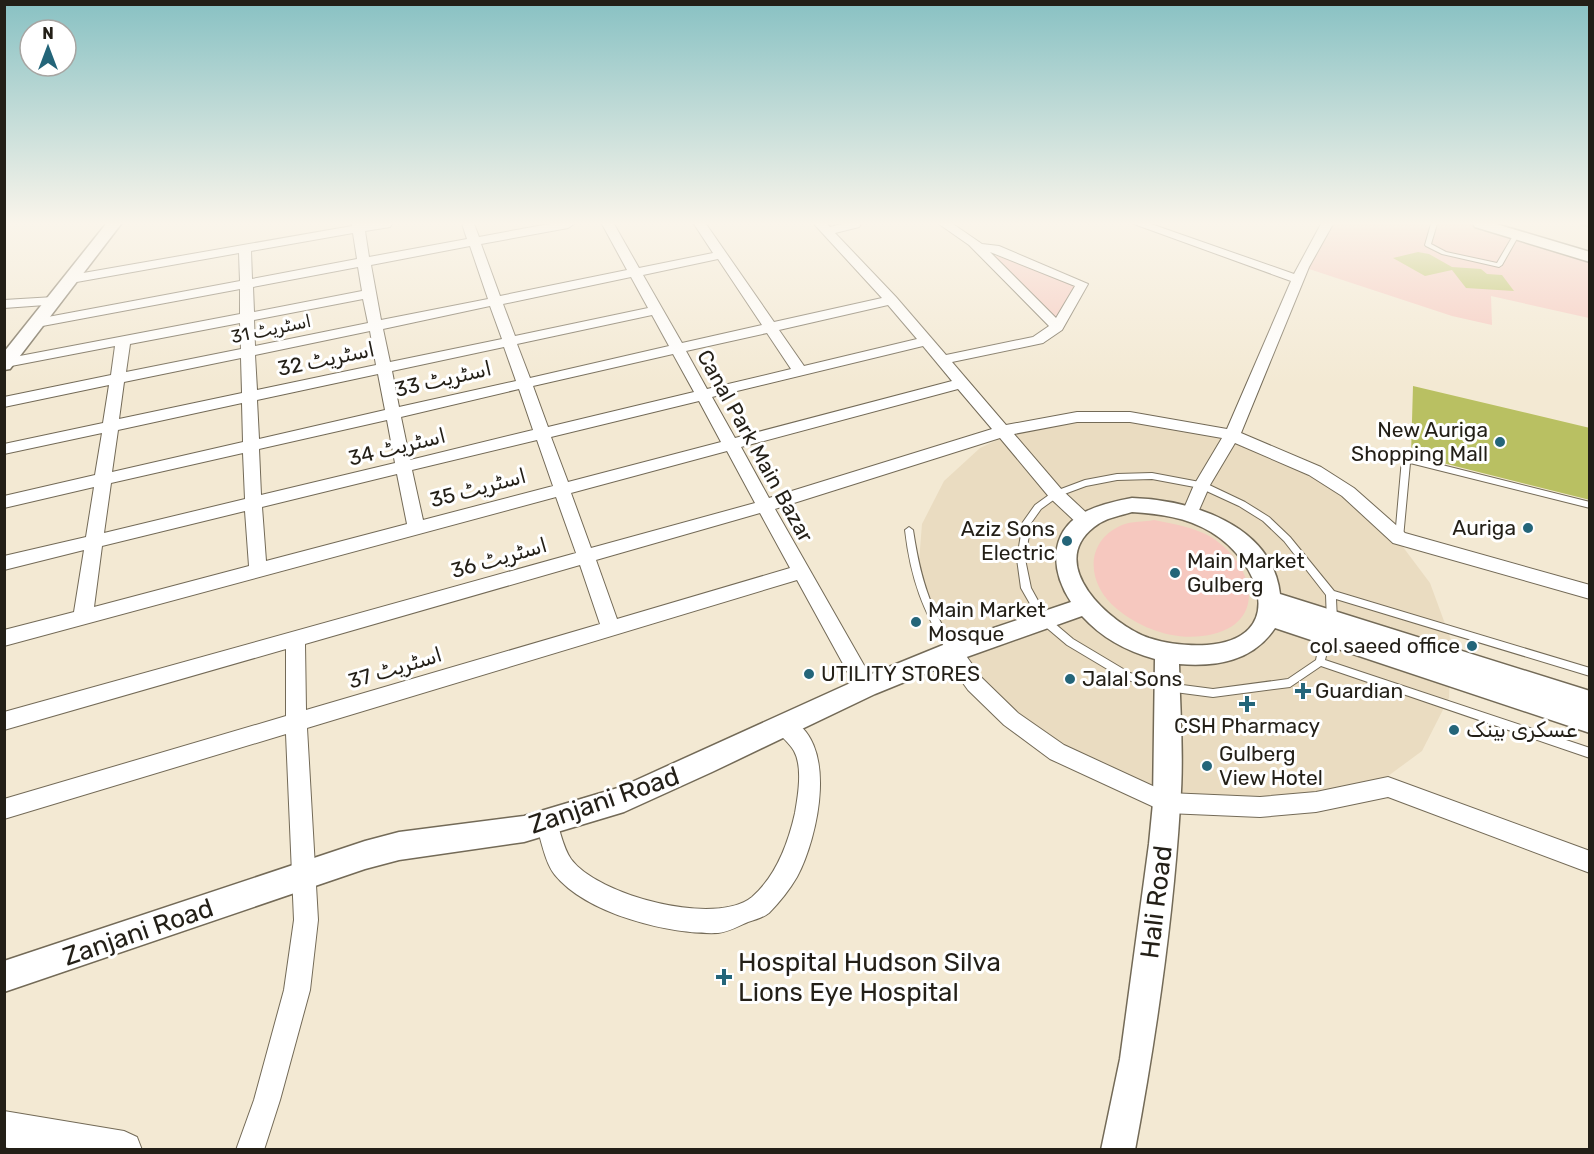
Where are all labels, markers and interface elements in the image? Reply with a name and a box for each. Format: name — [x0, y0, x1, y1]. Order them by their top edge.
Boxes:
north arrow — [18, 18, 78, 78]
text: N — [42, 24, 54, 43]
street label: اسٹریٹ 31 — [229, 310, 313, 348]
street label: اسٹریٹ 32 — [275, 336, 377, 381]
street label: Canal Park Main Bazar — [692, 345, 819, 546]
street label: اسٹریٹ 33 — [392, 355, 494, 402]
place label: New Auriga Shopping Mall — [1351, 417, 1488, 466]
street label: اسٹریٹ 34 — [346, 422, 448, 471]
marker: New Auriga Shopping Mall — [1493, 435, 1507, 449]
street label: اسٹریٹ 35 — [427, 463, 529, 512]
place label: Auriga — [1452, 515, 1516, 540]
place label: Aziz Sons Electric — [961, 516, 1055, 565]
marker: Auriga — [1521, 521, 1535, 535]
street label: اسٹریٹ 36 — [448, 532, 550, 583]
marker: Aziz Sons Electric — [1060, 534, 1074, 548]
place label: Main Market Gulberg — [1187, 548, 1305, 597]
marker: Main Market Gulberg — [1168, 566, 1182, 580]
place label: Main Market Mosque — [928, 597, 1046, 646]
marker: Main Market Mosque — [909, 615, 923, 629]
place label: col saeed office — [1309, 633, 1460, 658]
marker: col saeed office — [1465, 639, 1479, 653]
street label: اسٹریٹ 37 — [345, 641, 445, 694]
place label: UTILITY STORES — [821, 661, 980, 686]
place label: Jalal Sons — [1082, 666, 1182, 691]
marker: UTILITY STORES — [802, 667, 816, 681]
marker: Jalal Sons — [1063, 672, 1077, 686]
place label: Guardian — [1315, 678, 1403, 703]
marker: Guardian — [1296, 684, 1310, 698]
marker: CSH Pharmacy — [1240, 697, 1254, 711]
place label: CSH Pharmacy — [1174, 713, 1320, 738]
place label: عسکری بینک — [1466, 717, 1577, 742]
marker: عسکری بینک — [1447, 723, 1461, 737]
place label: Gulberg View Hotel — [1219, 741, 1323, 790]
marker: Gulberg View Hotel — [1200, 759, 1214, 773]
street label: Zanjani Road — [525, 760, 683, 841]
street label: Hali Road — [1134, 844, 1179, 960]
street label: Zanjani Road — [59, 892, 217, 973]
place label: Hospital Hudson Silva Lions Eye Hospital — [738, 947, 1001, 1008]
marker: Hospital Hudson Silva Lions Eye Hospital — [715, 968, 733, 986]

